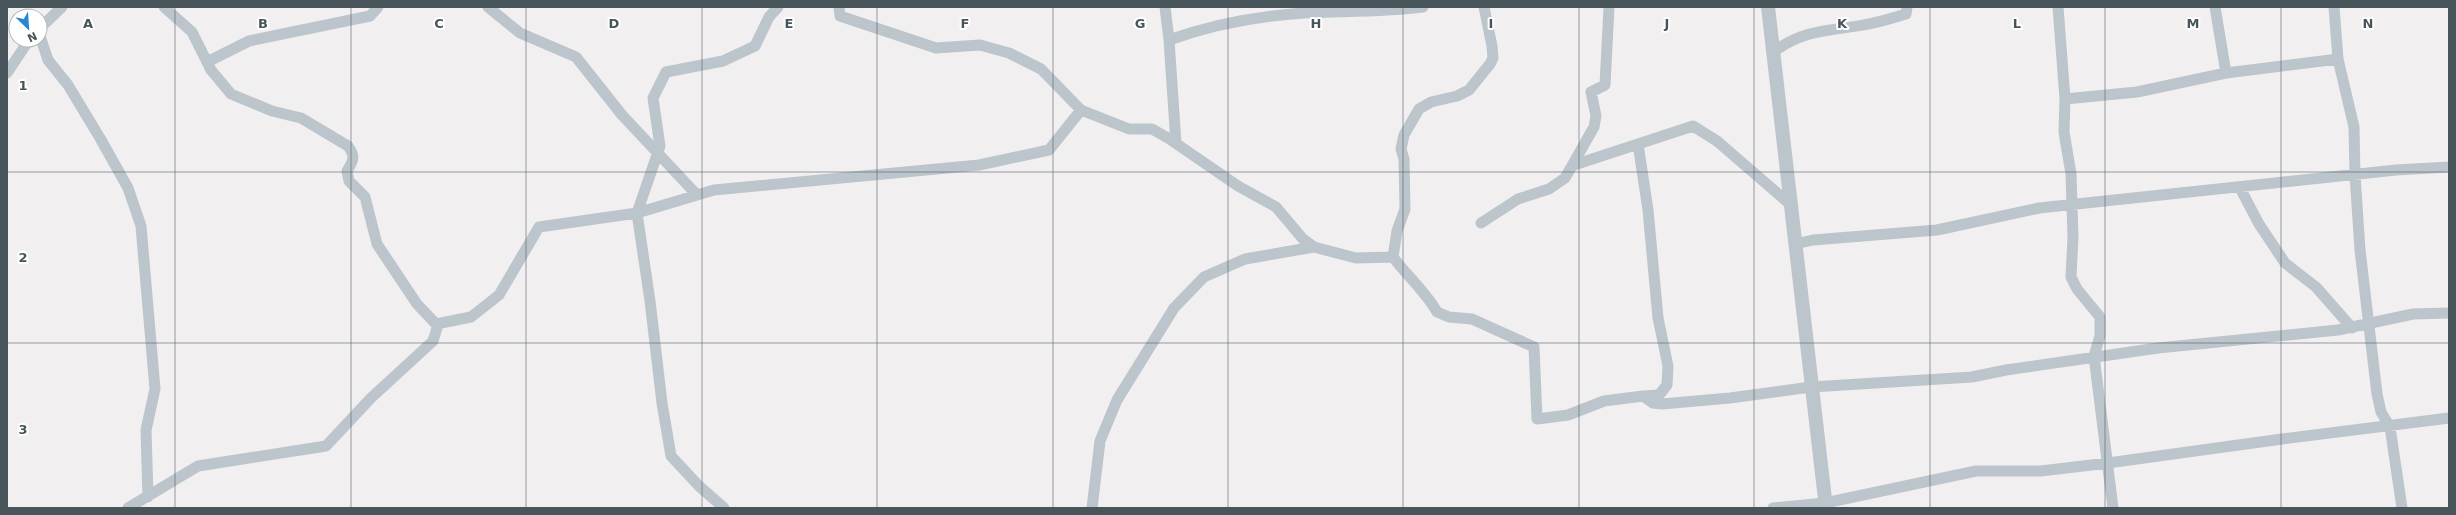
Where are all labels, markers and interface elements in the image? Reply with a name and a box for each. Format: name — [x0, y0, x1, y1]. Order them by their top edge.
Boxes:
north arrow — [8, 8, 48, 48]
text: A — [83, 16, 93, 31]
text: B — [258, 16, 268, 31]
text: C — [434, 16, 444, 31]
text: D — [609, 16, 620, 31]
text: E — [785, 16, 793, 31]
text: F — [961, 16, 969, 31]
text: G — [1135, 16, 1145, 31]
text: H — [1311, 16, 1321, 31]
text: I — [1489, 16, 1493, 31]
text: J — [1664, 16, 1669, 31]
text: K — [1837, 16, 1848, 31]
text: L — [2013, 16, 2021, 31]
text: M — [2187, 16, 2199, 31]
text: N — [2363, 16, 2373, 31]
text: N — [25, 29, 39, 44]
text: 1 — [18, 78, 28, 93]
text: 2 — [18, 250, 28, 265]
text: 3 — [18, 422, 28, 437]

